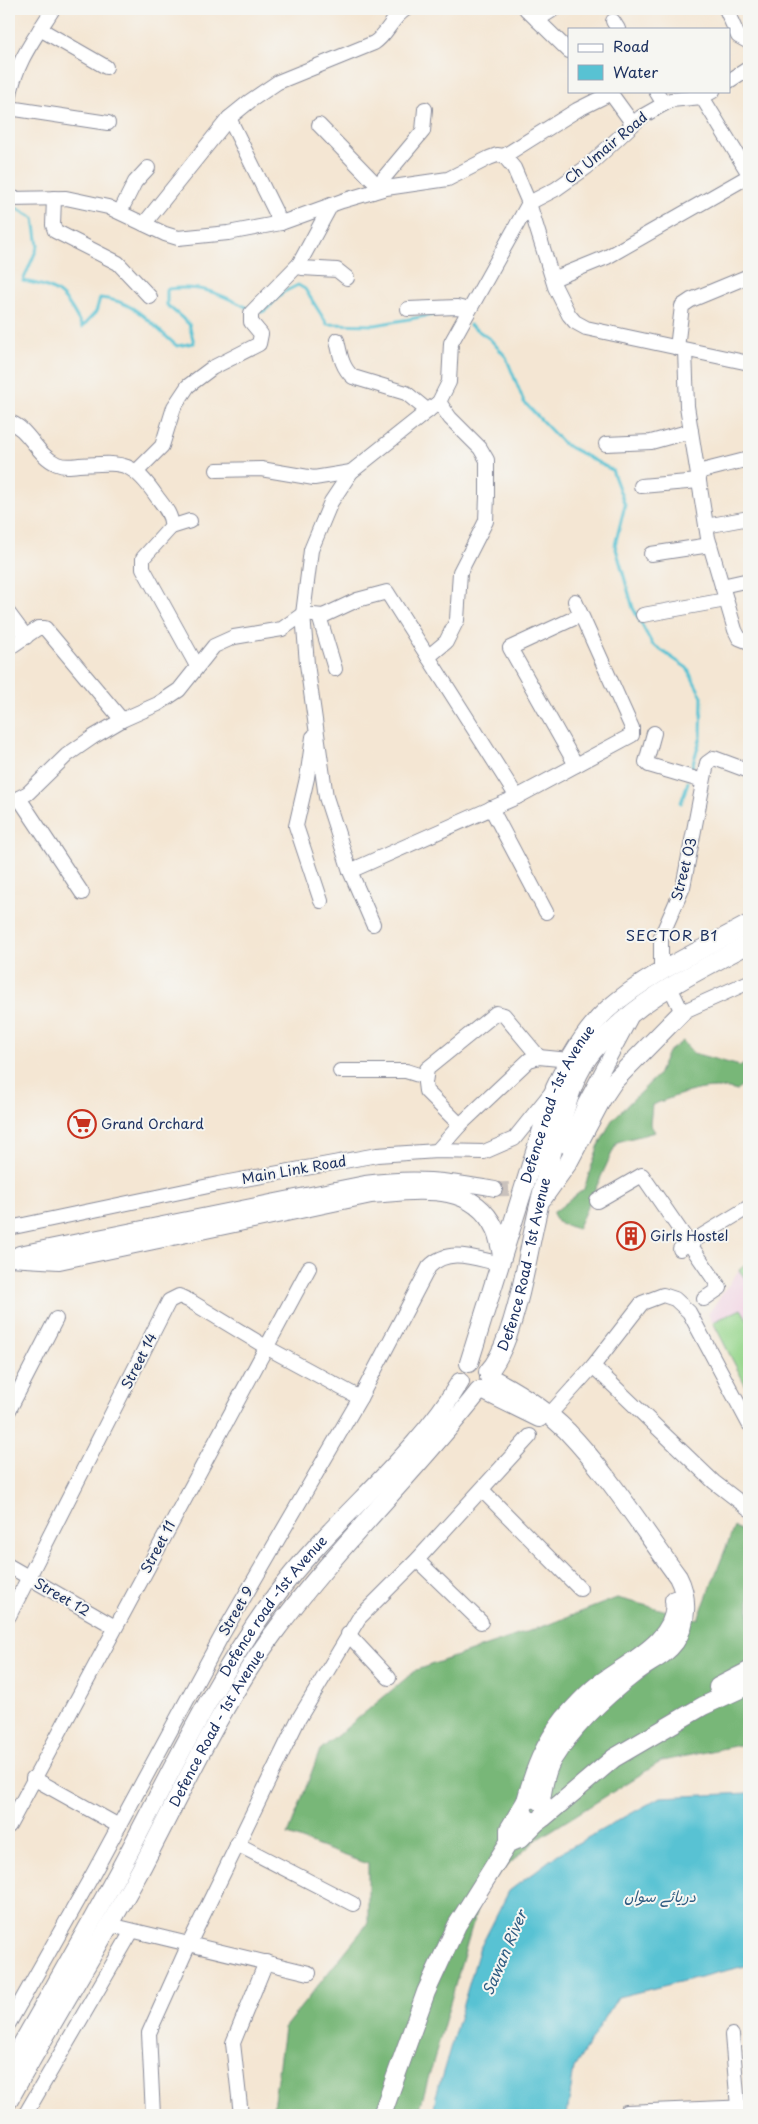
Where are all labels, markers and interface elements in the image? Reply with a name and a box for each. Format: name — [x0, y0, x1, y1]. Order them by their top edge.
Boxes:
legend — [568, 28, 730, 92]
text: Road — [613, 34, 649, 57]
text: Water — [613, 60, 658, 83]
street label: Ch Umair Road — [560, 107, 652, 189]
street label: Street 03 — [666, 835, 701, 903]
district label: SECTOR B1 — [626, 923, 718, 946]
street label: Defence road -1st Avenue — [515, 1020, 599, 1186]
supermarket icon: Grand Orchard — [67, 1109, 97, 1139]
place label: Grand Orchard — [101, 1113, 204, 1134]
street label: Main Link Road — [240, 1150, 348, 1189]
street label: Defence Road - 1st Avenue — [492, 1175, 555, 1354]
building icon: Girls Hostel — [616, 1221, 646, 1251]
place label: Girls Hostel — [650, 1225, 728, 1246]
street label: Street 14 — [115, 1329, 162, 1393]
street label: Street 11 — [135, 1517, 180, 1577]
street label: Defence road -1st Avenue — [214, 1530, 332, 1680]
street label: Street 12 — [30, 1572, 94, 1621]
street label: Street 9 — [213, 1582, 258, 1640]
street label: Defence Road - 1st Avenue — [164, 1645, 269, 1810]
water label: دریائے سواں — [624, 1884, 696, 1907]
water label: Sawan River — [475, 1905, 533, 1998]

